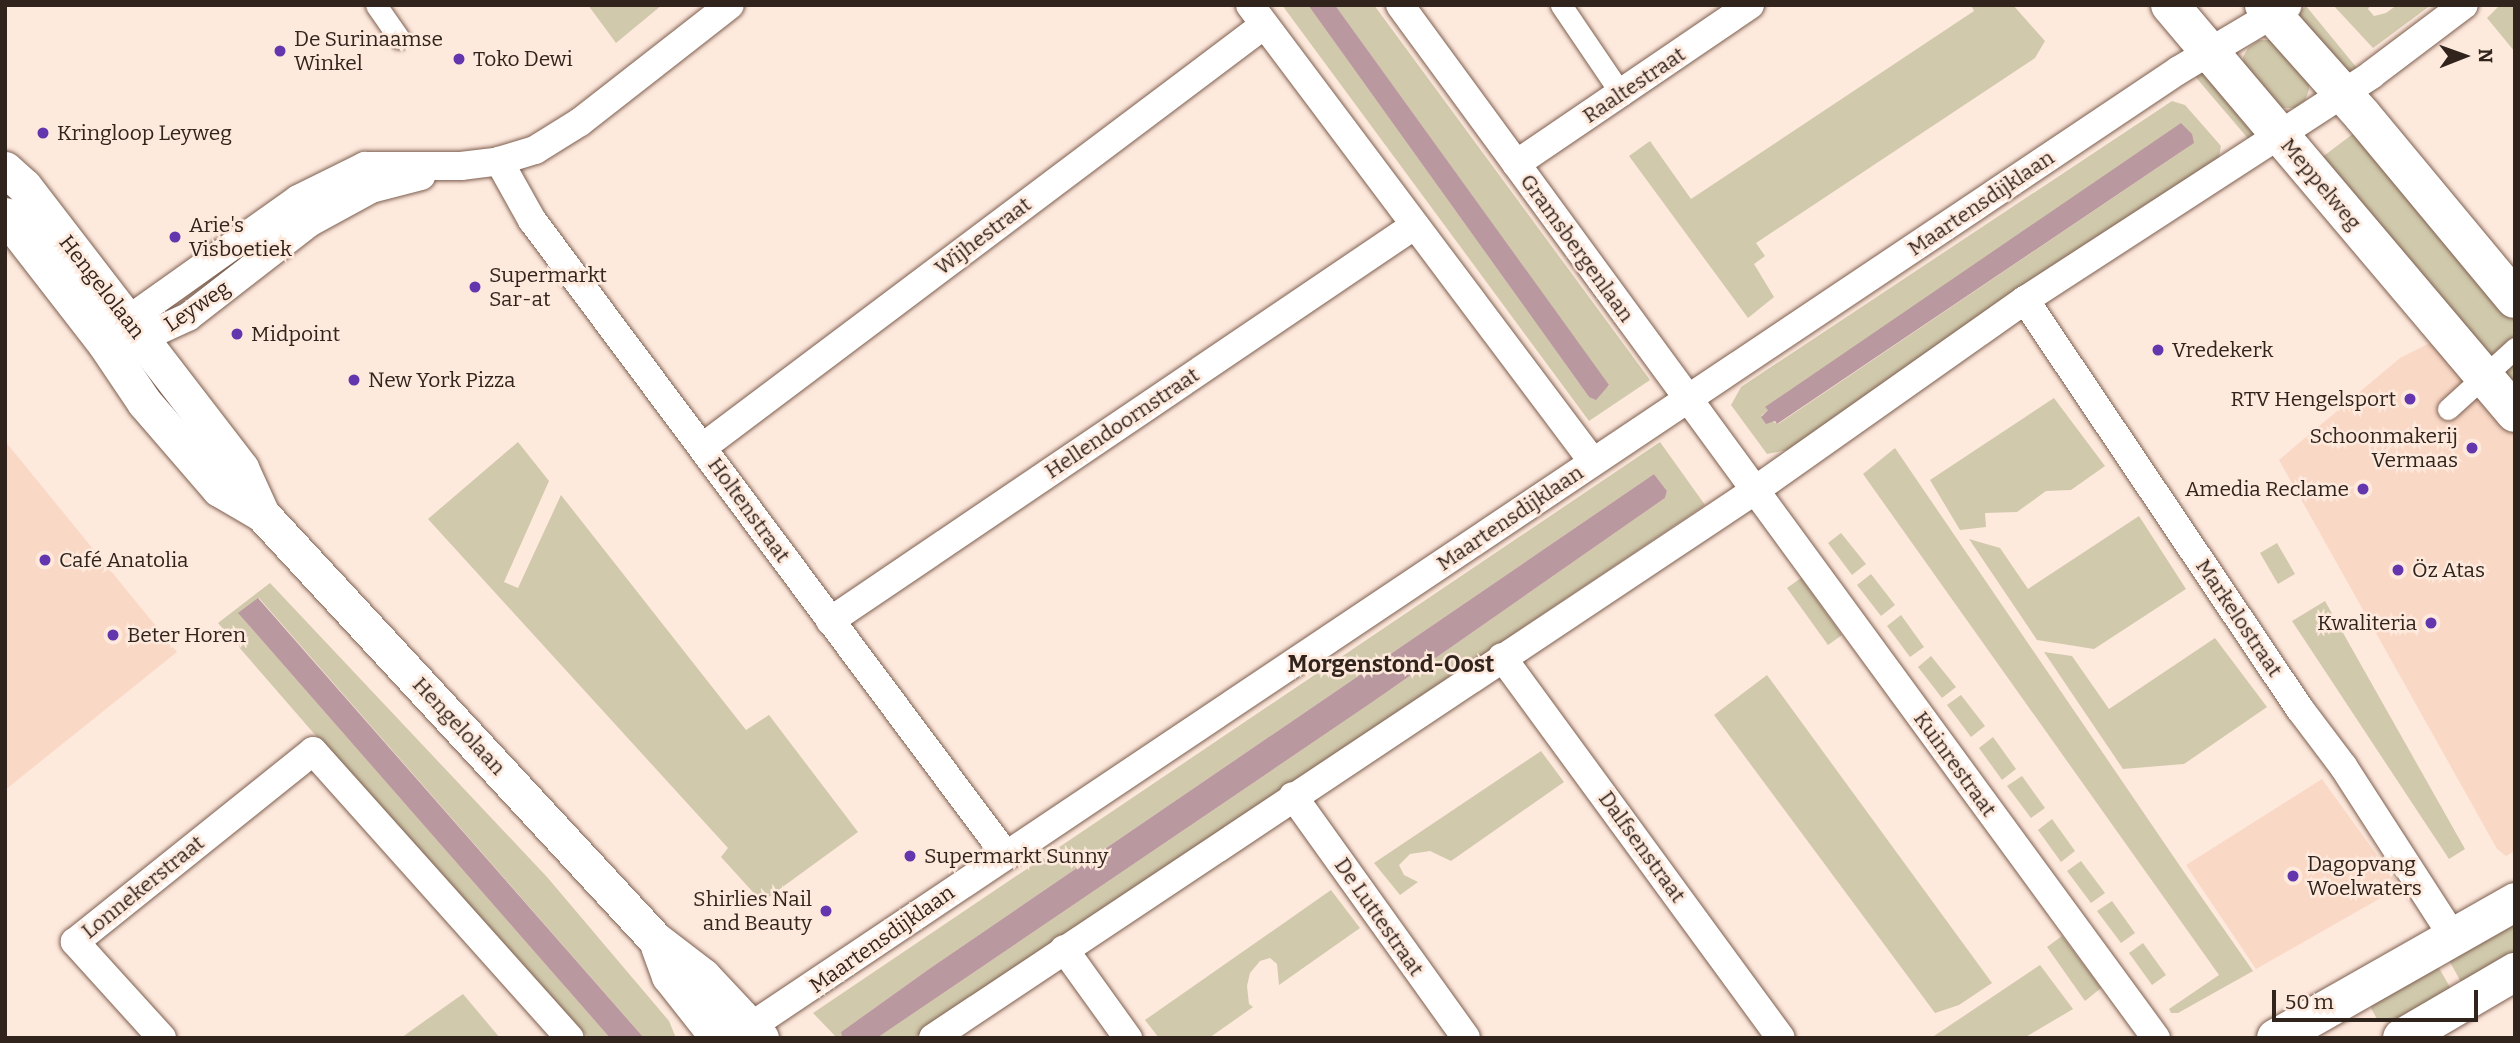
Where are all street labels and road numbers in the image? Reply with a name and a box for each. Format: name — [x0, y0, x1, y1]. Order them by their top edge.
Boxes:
street label: Raaltestraat — [1578, 42, 1690, 128]
street label: Meppelweg — [2275, 133, 2367, 235]
street label: Maartensdijklaan — [1903, 145, 2059, 261]
street label: Gramsbergenlaan — [1515, 169, 1639, 327]
street label: Wijhestraat — [930, 192, 1036, 280]
street label: Hengelolaan — [54, 230, 150, 344]
street label: Leyweg — [159, 275, 235, 337]
street label: Hellendoornstraat — [1040, 362, 1204, 484]
street label: Holtenstraat — [703, 453, 795, 567]
street label: Maartensdijklaan — [1432, 460, 1588, 576]
street label: Markelostraat — [2190, 554, 2288, 682]
street label: Hengelolaan — [407, 672, 511, 780]
street label: Kuinrestraat — [1908, 706, 2002, 822]
street label: Dalfsenstraat — [1593, 787, 1691, 907]
street label: Lonnekerstraat — [77, 830, 209, 944]
street label: De Luttestraat — [1329, 853, 1429, 981]
street label: Maartensdijklaan — [805, 880, 959, 998]

